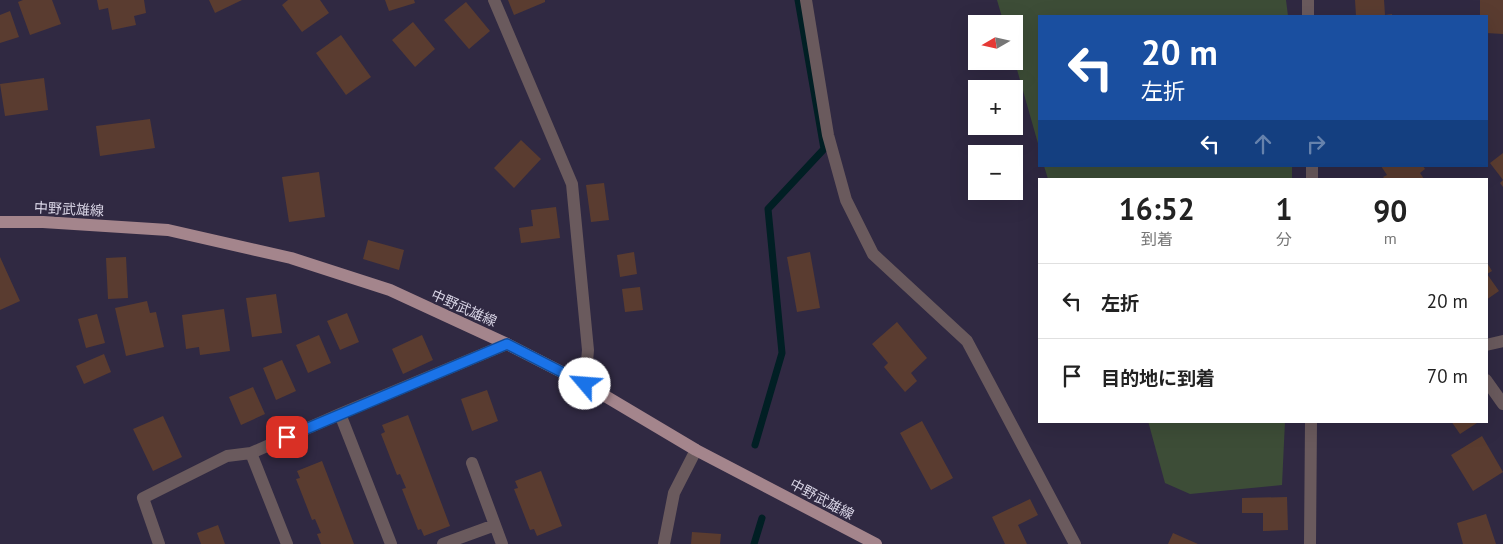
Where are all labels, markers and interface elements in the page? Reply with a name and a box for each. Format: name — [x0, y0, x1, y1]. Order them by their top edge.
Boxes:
north arrow — [968, 15, 1022, 70]
map controls — [968, 15, 1023, 200]
text: 20 m — [1141, 29, 1218, 75]
icon: left — [1058, 35, 1123, 100]
text: 左折 — [1141, 77, 1185, 105]
button: + — [968, 80, 1023, 135]
icon: left — [1196, 130, 1224, 158]
icon: ahead — [1249, 130, 1277, 158]
icon: right — [1302, 130, 1330, 158]
button: − — [968, 145, 1023, 200]
text: 16:52 — [1119, 189, 1195, 228]
text: 1 — [1276, 189, 1293, 228]
text: 90 — [1373, 191, 1407, 230]
street label: 中野武雄線 — [34, 198, 104, 220]
text: m — [1384, 228, 1397, 248]
text: 到着 — [1141, 229, 1173, 249]
text: 分 — [1276, 229, 1292, 249]
street label: 中野武雄線 — [428, 286, 500, 330]
icon: left — [1058, 287, 1086, 315]
text: 20 m — [1427, 289, 1468, 313]
text: 左折 — [1101, 291, 1139, 315]
position arrow — [558, 357, 610, 409]
icon: arrive — [1058, 362, 1086, 390]
text: 70 m — [1427, 364, 1468, 388]
text: 目的地に到着 — [1101, 366, 1215, 390]
pin — [266, 416, 308, 458]
icon: arrive — [273, 423, 301, 451]
street label: 中野武雄線 — [787, 475, 857, 523]

